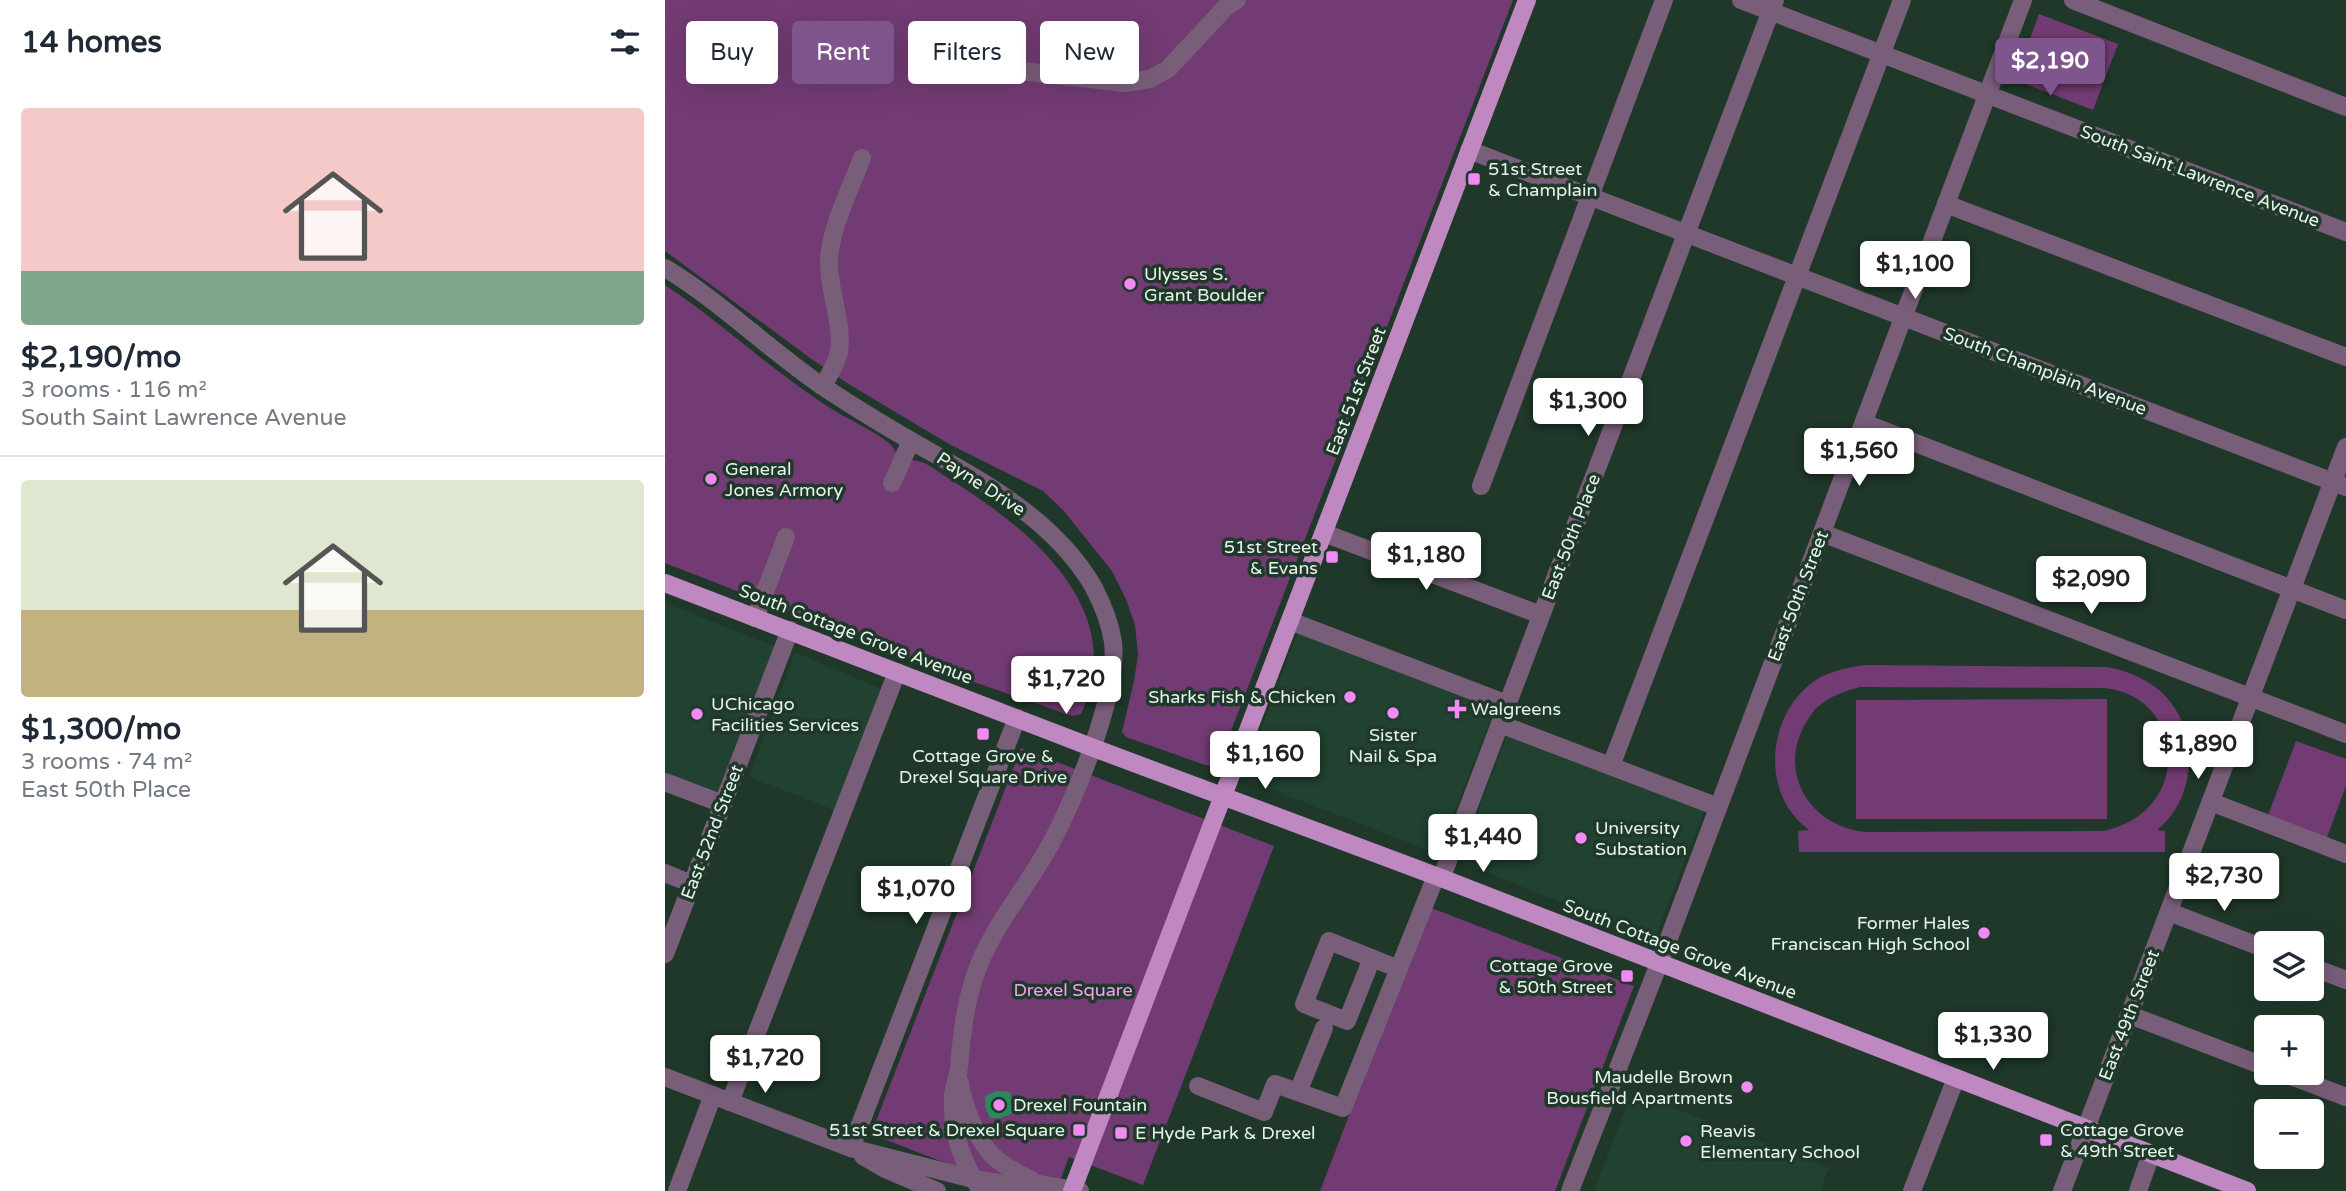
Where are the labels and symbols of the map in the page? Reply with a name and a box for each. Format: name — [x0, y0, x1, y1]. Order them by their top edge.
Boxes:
pin: $2,190 — [1993, 38, 2107, 98]
street label: South Saint Lawrence Avenue — [2077, 120, 2323, 232]
place label: 51st Street & Champlain — [1488, 158, 1597, 201]
marker: 51st Street & Champlain — [1466, 171, 1482, 187]
pin: $1,100 — [1858, 242, 1972, 301]
place label: Ulysses S. Grant Boulder — [1144, 263, 1264, 306]
marker: Ulysses S. Grant Boulder — [1122, 276, 1138, 292]
street label: South Champlain Avenue — [1940, 322, 2150, 420]
street label: East 51st Street — [1321, 324, 1391, 458]
pin: $1,300 — [1531, 378, 1645, 438]
pin: $1,560 — [1802, 428, 1916, 488]
street label: Payne Drive — [932, 447, 1030, 521]
place label: General Jones Armory — [725, 458, 843, 501]
marker: General Jones Armory — [703, 471, 719, 487]
street label: East 50th Place — [1537, 471, 1605, 603]
street label: East 50th Street — [1763, 527, 1833, 664]
pin: $1,180 — [1369, 532, 1483, 592]
place label: 51st Street & Evans — [1224, 536, 1318, 579]
marker: 51st Street & Evans — [1324, 549, 1340, 565]
pin: $2,090 — [2034, 556, 2148, 616]
street label: South Cottage Grove Avenue — [736, 579, 976, 689]
pin: $1,720 — [1009, 656, 1123, 716]
place label: Sharks Fish & Chicken — [1148, 686, 1336, 708]
marker: Sharks Fish & Chicken — [1342, 689, 1358, 705]
place label: UChicago Facilities Services — [711, 693, 859, 736]
place label: Walgreens — [1471, 698, 1561, 720]
marker: Walgreens — [1449, 701, 1465, 717]
marker: Sister Nail & Spa — [1385, 705, 1401, 721]
marker: UChicago Facilities Services — [689, 706, 705, 722]
pin: $1,890 — [2141, 722, 2255, 781]
place label: Sister Nail & Spa — [1349, 724, 1437, 767]
marker: Cottage Grove & Drexel Square Drive — [975, 726, 991, 742]
pin: $1,160 — [1208, 732, 1322, 791]
place label: Cottage Grove & Drexel Square Drive — [899, 745, 1067, 788]
street label: East 52nd Street — [676, 761, 748, 903]
pin: $1,440 — [1426, 814, 1540, 874]
place label: University Substation — [1595, 817, 1687, 860]
marker: University Substation — [1573, 830, 1589, 846]
pin: $2,730 — [2167, 853, 2281, 913]
pin: $1,070 — [859, 866, 973, 926]
street label: South Cottage Grove Avenue — [1560, 894, 1800, 1004]
place label: Former Hales Franciscan High School — [1771, 912, 1970, 955]
marker: Former Hales Franciscan High School — [1976, 925, 1992, 941]
street label: East 49th Street — [2094, 946, 2164, 1083]
place label: Cottage Grove & 50th Street — [1489, 955, 1613, 998]
marker: Cottage Grove & 50th Street — [1619, 968, 1635, 984]
park label: Drexel Square — [1013, 979, 1133, 1001]
pin: $1,330 — [1936, 1012, 2050, 1072]
pin: $1,720 — [708, 1036, 822, 1095]
place label: Maudelle Brown Bousfield Apartments — [1546, 1066, 1733, 1109]
marker: Maudelle Brown Bousfield Apartments — [1739, 1079, 1755, 1095]
place label: Drexel Fountain — [1013, 1094, 1147, 1116]
marker: Drexel Fountain — [991, 1097, 1007, 1113]
place label: 51st Street & Drexel Square — [829, 1119, 1065, 1141]
place label: Cottage Grove & 49th Street — [2060, 1119, 2184, 1162]
place label: Reavis Elementary School — [1700, 1120, 1860, 1163]
marker: 51st Street & Drexel Square — [1071, 1122, 1087, 1138]
place label: E Hyde Park & Drexel — [1135, 1122, 1316, 1144]
marker: E Hyde Park & Drexel — [1113, 1125, 1129, 1141]
marker: Cottage Grove & 49th Street — [2038, 1132, 2054, 1148]
marker: Reavis Elementary School — [1678, 1133, 1694, 1149]

